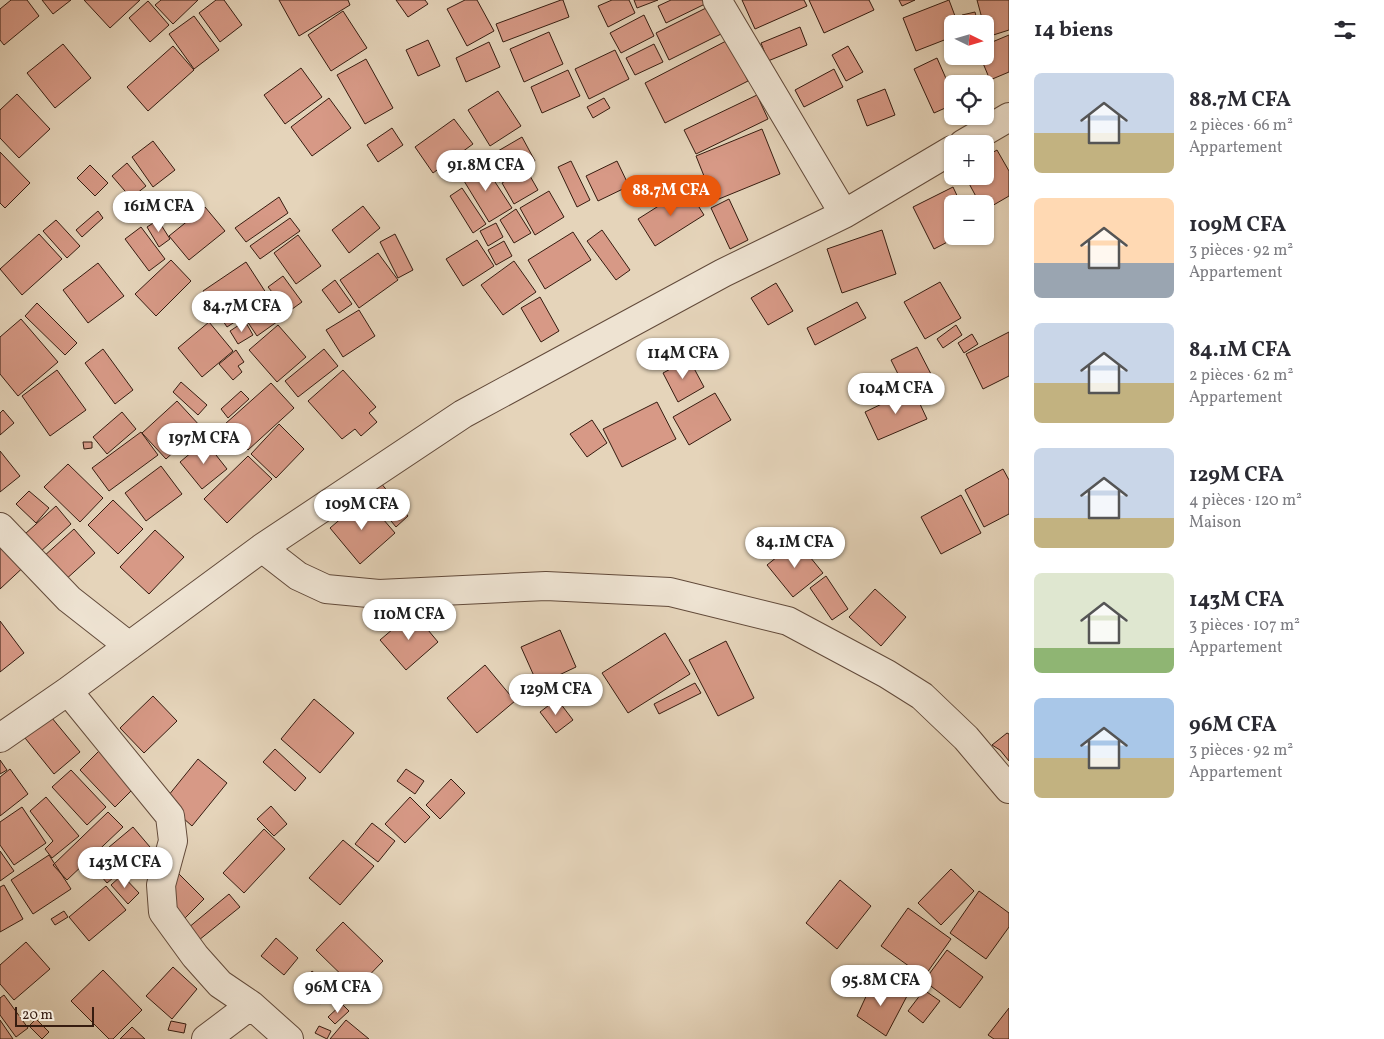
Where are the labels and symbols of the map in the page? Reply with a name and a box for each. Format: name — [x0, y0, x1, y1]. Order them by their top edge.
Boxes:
north arrow — [944, 15, 994, 65]
pin: 91.8M CFA — [429, 150, 543, 192]
pin: 88.7M CFA — [614, 174, 728, 217]
pin: 161M CFA — [107, 190, 211, 233]
pin: 84.7M CFA — [185, 290, 299, 333]
pin: 114M CFA — [631, 338, 735, 380]
pin: 104M CFA — [844, 372, 948, 415]
pin: 197M CFA — [152, 422, 256, 465]
pin: 109M CFA — [310, 488, 414, 531]
pin: 84.1M CFA — [738, 526, 852, 569]
pin: 110M CFA — [357, 598, 461, 641]
pin: 129M CFA — [504, 674, 608, 716]
pin: 143M CFA — [73, 846, 177, 889]
pin: 95.8M CFA — [824, 964, 938, 1007]
pin: 96M CFA — [292, 972, 384, 1014]
scale bar — [15, 1004, 94, 1027]

